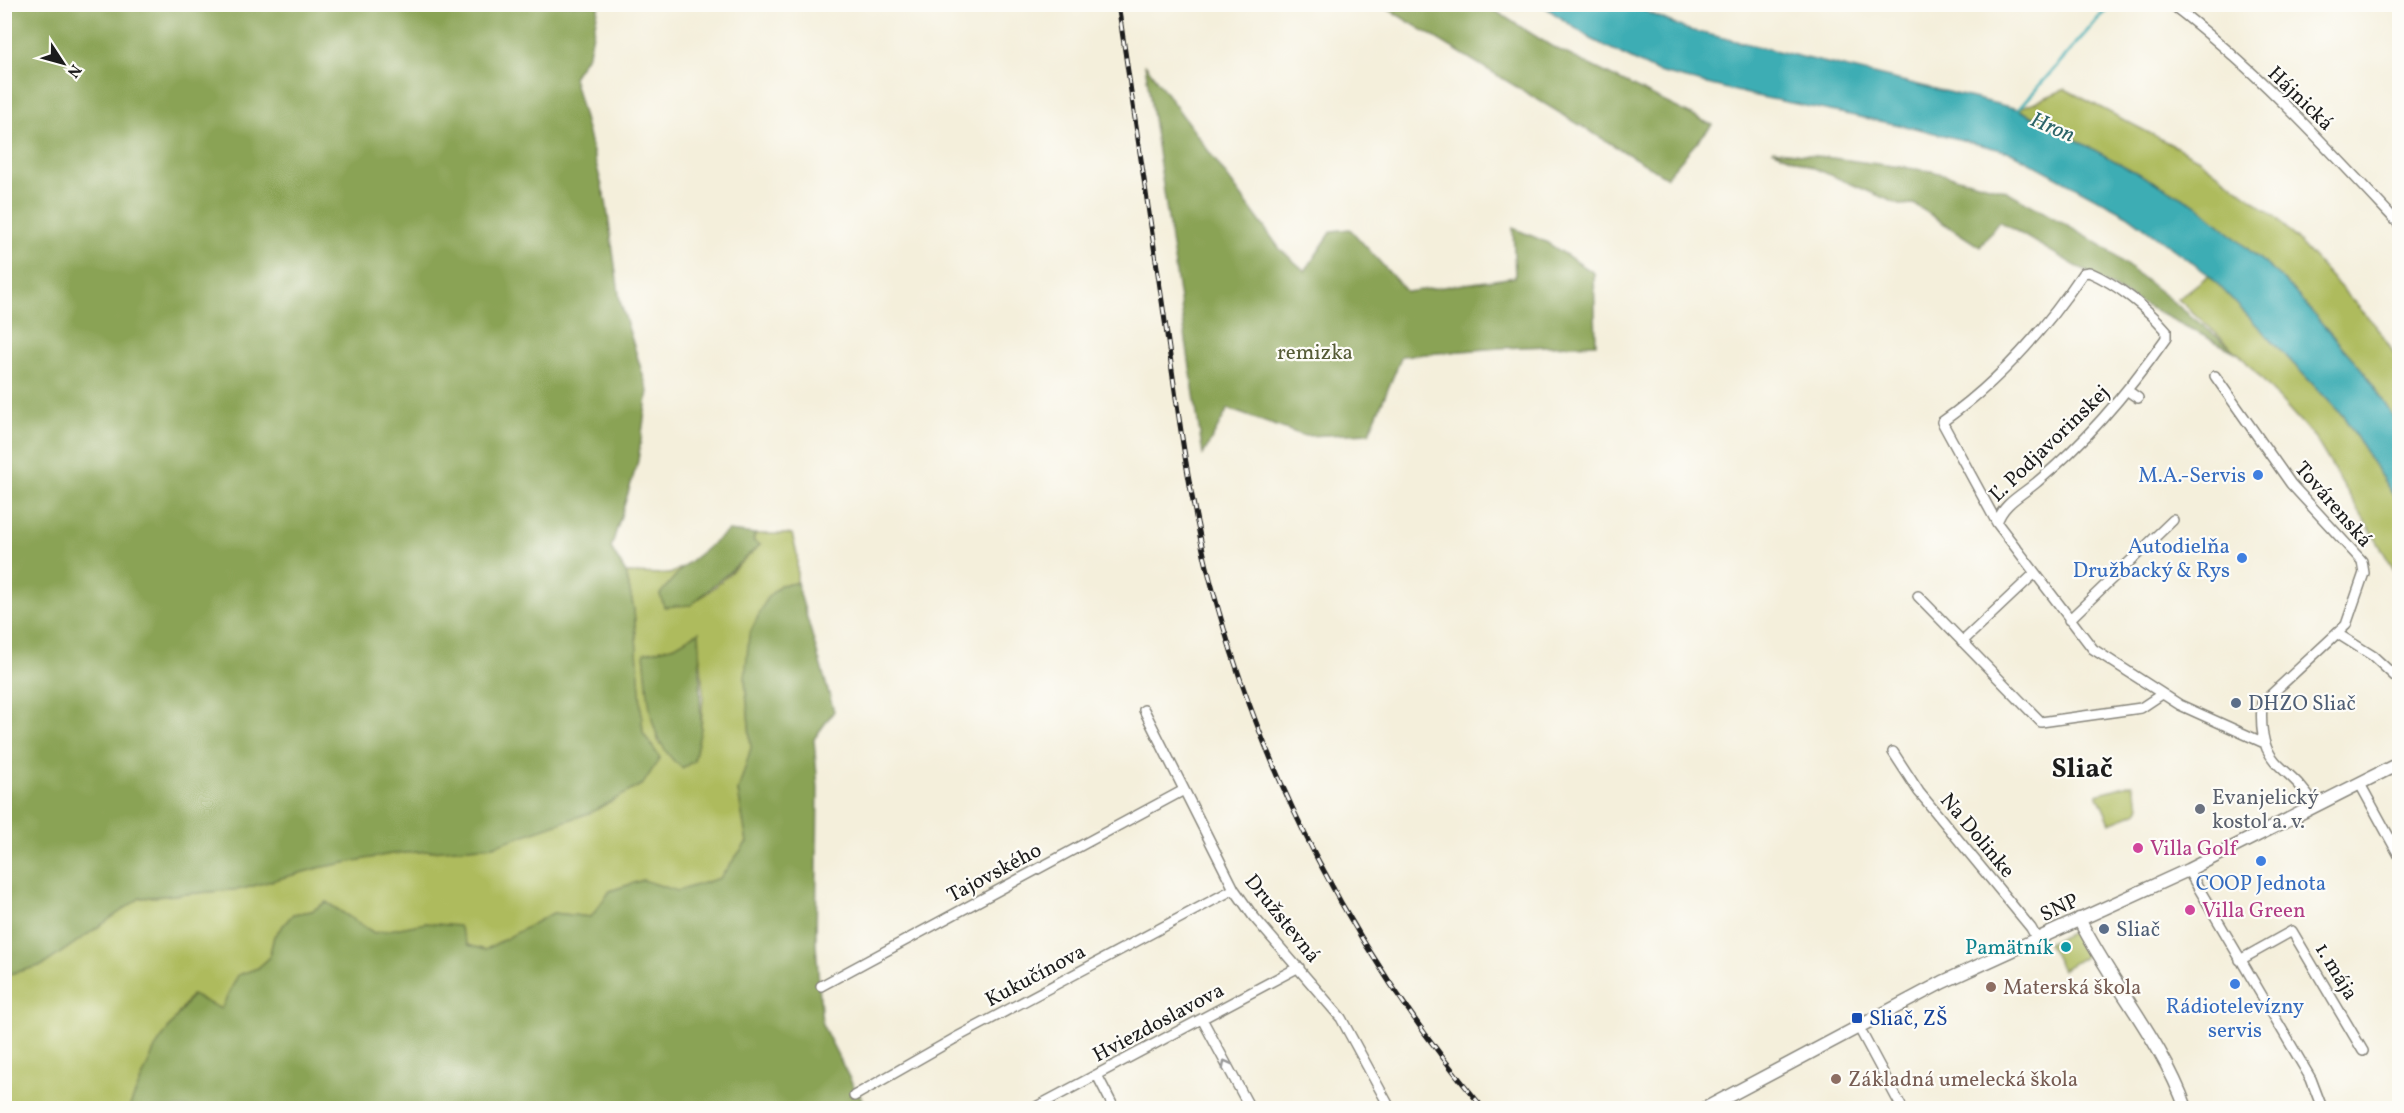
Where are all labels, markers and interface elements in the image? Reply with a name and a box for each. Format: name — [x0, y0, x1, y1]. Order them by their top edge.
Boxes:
north arrow — [33, 33, 93, 93]
text: N — [61, 59, 86, 82]
street label: Hájnická — [2260, 60, 2339, 138]
water label: Hron — [2025, 105, 2079, 151]
park label: remizka — [1277, 339, 1353, 368]
street label: Ľ. Podjavorinskej — [1983, 379, 2117, 509]
street label: Továrenská — [2287, 456, 2378, 554]
place label: M.A.-Servis — [2138, 462, 2246, 491]
marker: M.A.-Servis — [2251, 468, 2265, 482]
place label: Autodielňa Družbacký & Rys — [2073, 533, 2230, 586]
marker: Autodielňa Družbacký & Rys — [2235, 551, 2249, 565]
place label: DHZO Sliač — [2248, 690, 2356, 719]
marker: DHZO Sliač — [2229, 696, 2243, 710]
district label: Sliač — [2051, 751, 2113, 789]
place label: Evanjelický kostol a. v. — [2212, 784, 2320, 837]
street label: Na Dolinke — [1933, 787, 2021, 885]
marker: Evanjelický kostol a. v. — [2193, 802, 2207, 816]
place label: Villa Golf — [2150, 835, 2238, 864]
street label: Tajovského — [942, 836, 1047, 910]
marker: Villa Golf — [2131, 841, 2145, 855]
marker: COOP Jednota — [2254, 854, 2268, 868]
street label: Družstevná — [1237, 868, 1327, 969]
place label: COOP Jednota — [2196, 870, 2326, 899]
street label: SNP — [2036, 887, 2084, 930]
place label: Villa Green — [2202, 897, 2306, 926]
marker: Villa Green — [2183, 903, 2197, 917]
place label: Sliač — [2116, 916, 2160, 945]
marker: Sliač — [2097, 922, 2111, 936]
place label: Pamätník — [1965, 934, 2055, 963]
street label: 1. mája — [2307, 937, 2364, 1006]
street label: Kukučínova — [980, 938, 1091, 1015]
marker: Pamätník — [2059, 940, 2073, 954]
place label: Materská škola — [2003, 974, 2142, 1003]
street label: Hviezdoslavova — [1088, 976, 1230, 1070]
marker: Rádiotelevízny servis — [2228, 977, 2242, 991]
marker: Materská škola — [1984, 980, 1998, 994]
place label: Rádiotelevízny servis — [2166, 993, 2305, 1046]
place label: Sliač, ZŠ — [1869, 1005, 1948, 1034]
marker: Sliač, ZŠ — [1850, 1011, 1864, 1025]
one-way arrow — [1222, 1060, 1233, 1070]
place label: Základná umelecká škola — [1848, 1066, 2078, 1095]
marker: Základná umelecká škola — [1829, 1072, 1843, 1086]

